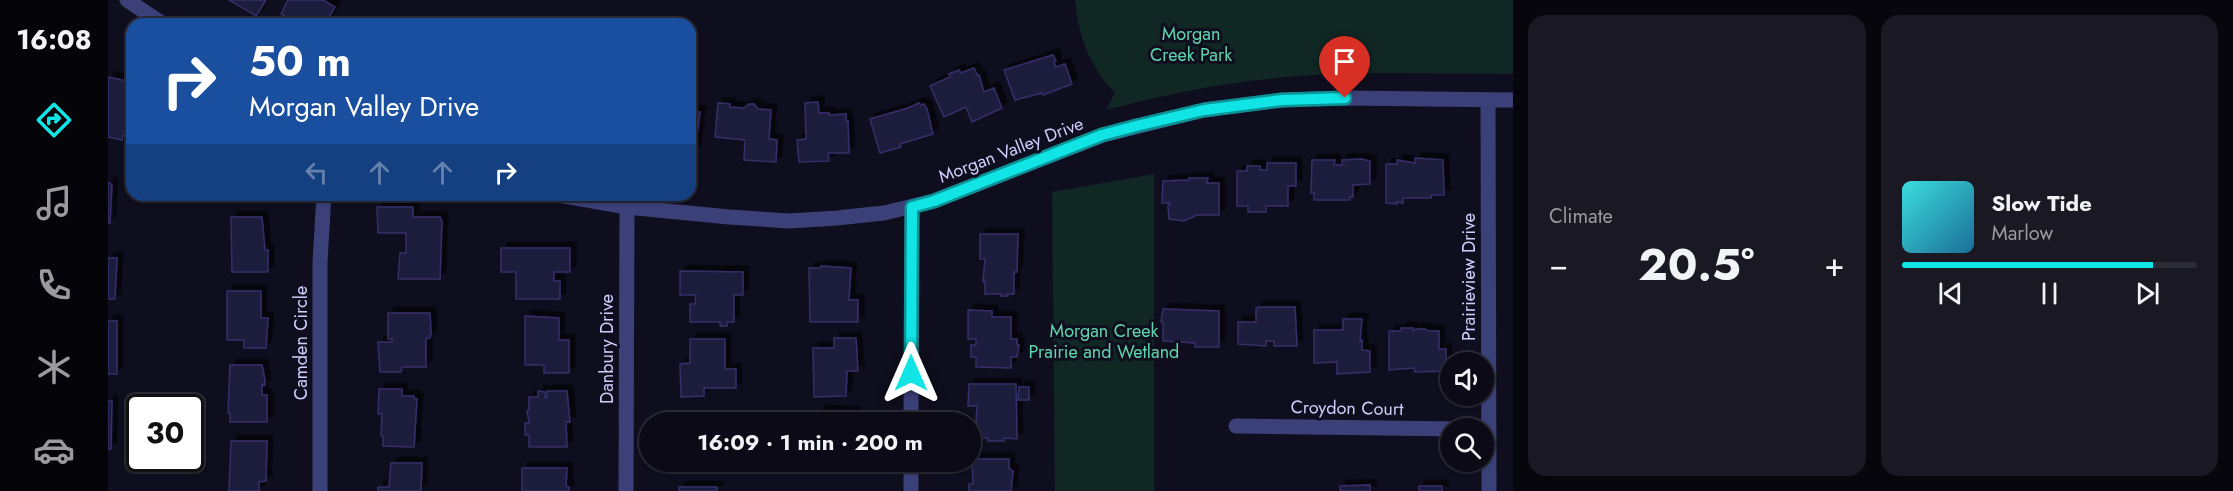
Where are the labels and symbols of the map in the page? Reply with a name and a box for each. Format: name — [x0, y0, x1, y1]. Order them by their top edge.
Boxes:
park label: Morgan Creek Park — [1150, 21, 1232, 68]
pin — [1319, 36, 1370, 98]
street label: Morgan Valley Drive — [935, 110, 1087, 190]
street label: Prairieview Drive — [1456, 213, 1482, 341]
street label: Camden Circle — [288, 286, 314, 400]
street label: Danbury Drive — [594, 294, 620, 404]
park label: Morgan Creek Prairie and Wetland — [1029, 318, 1179, 365]
position arrow — [879, 341, 943, 405]
speed limit sign: 30 — [126, 394, 204, 472]
street label: Croydon Court — [1290, 394, 1404, 422]

